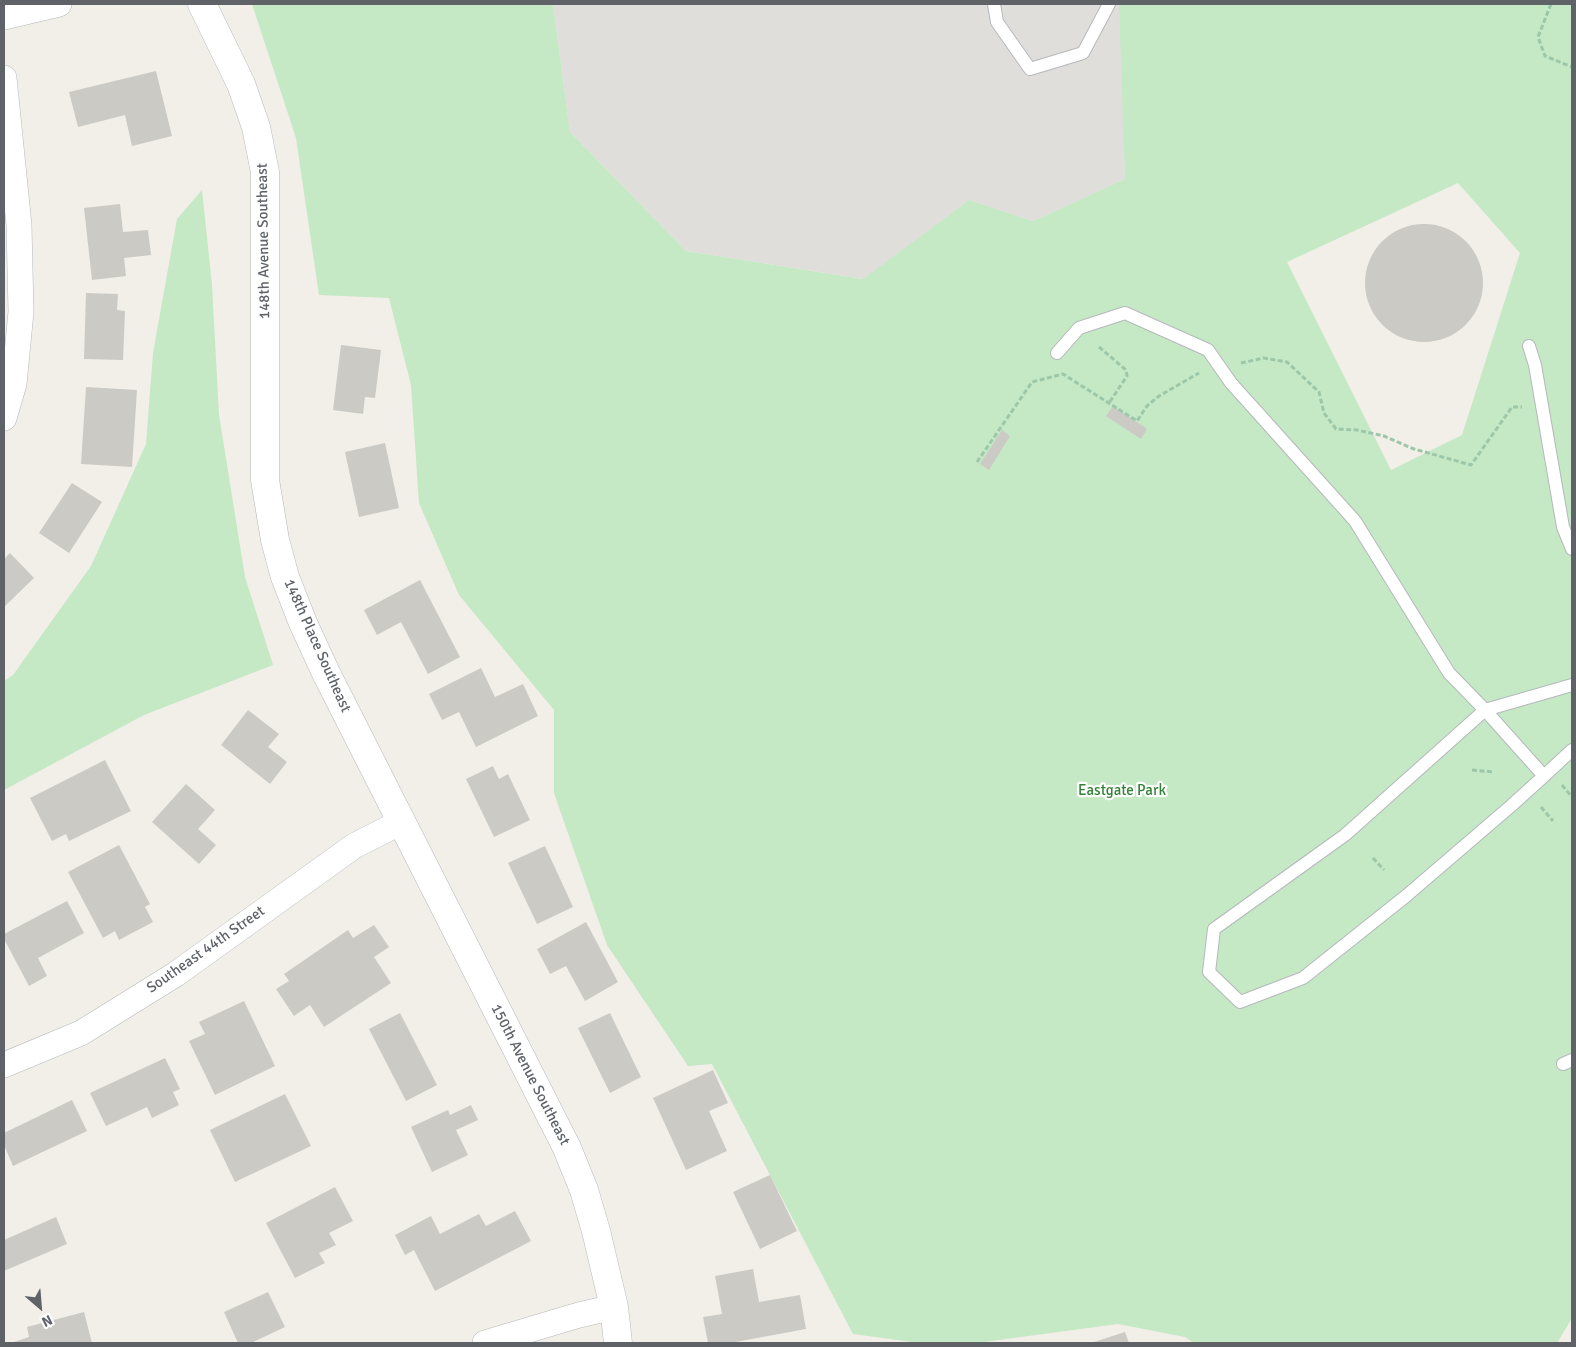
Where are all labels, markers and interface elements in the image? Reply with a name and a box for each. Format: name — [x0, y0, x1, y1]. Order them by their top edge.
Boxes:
street label: 148th Avenue Southeast — [254, 163, 274, 319]
street label: 148th Place Southeast — [279, 577, 355, 715]
park label: Eastgate Park — [1078, 782, 1166, 800]
street label: Southeast 44th Street — [144, 902, 268, 998]
street label: 150th Avenue Southeast — [487, 1001, 573, 1149]
north arrow — [15, 1282, 65, 1332]
text: N — [39, 1311, 55, 1331]

